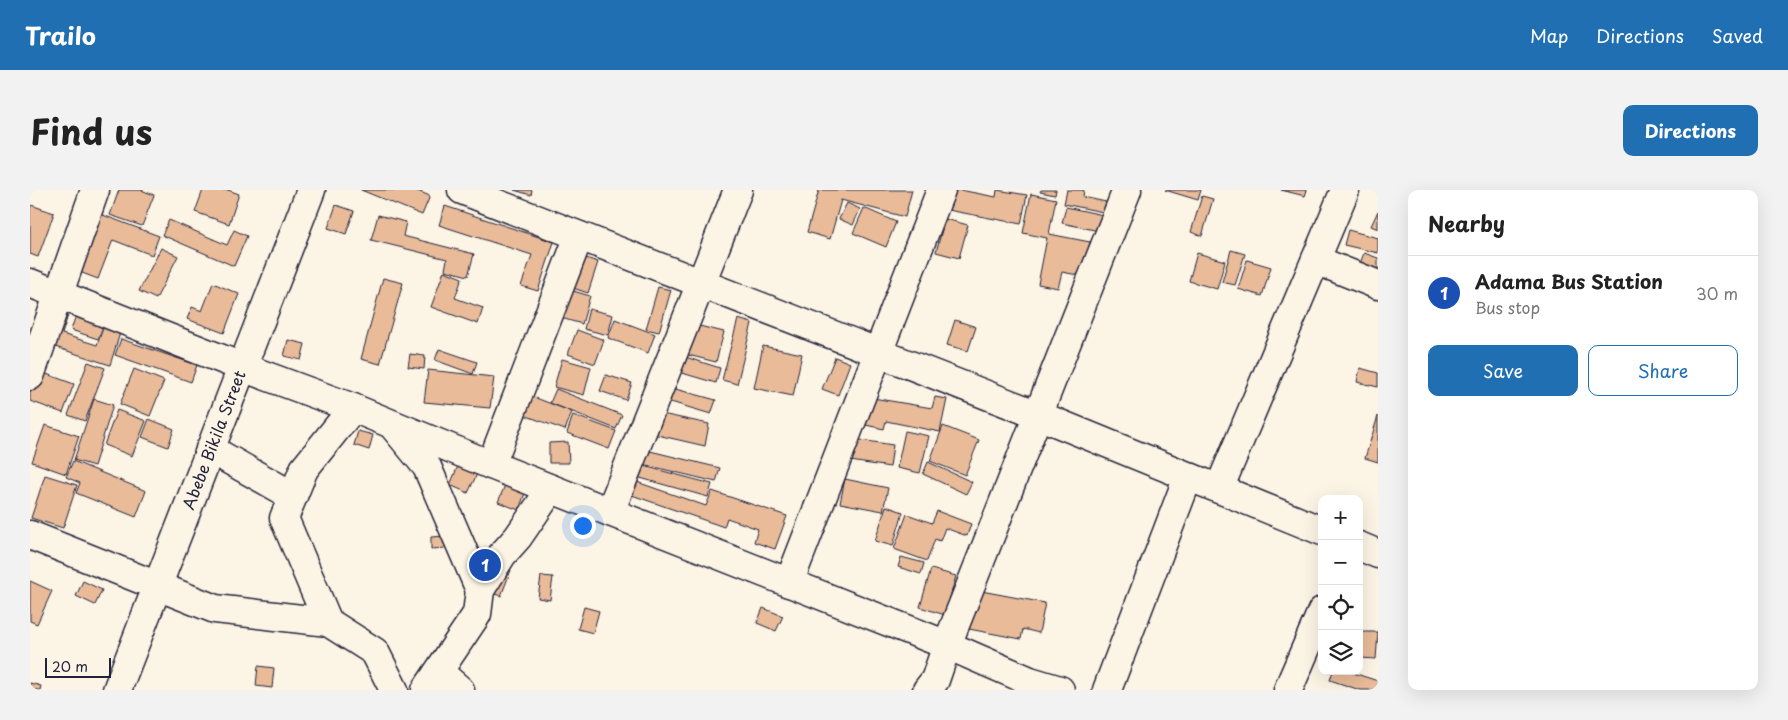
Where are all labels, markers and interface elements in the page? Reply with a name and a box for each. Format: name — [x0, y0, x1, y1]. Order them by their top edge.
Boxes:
text: Trailo — [25, 17, 96, 53]
text: Map — [1530, 22, 1568, 49]
text: Directions — [1596, 22, 1684, 49]
text: Saved — [1712, 22, 1763, 49]
text: Find us — [30, 104, 152, 157]
button: Directions — [1623, 105, 1758, 156]
text: Nearby — [1428, 207, 1505, 239]
text: Adama Bus Station — [1475, 267, 1663, 295]
text: 1 — [1440, 281, 1448, 305]
text: 30 m — [1696, 281, 1738, 305]
text: Bus stop — [1475, 295, 1540, 319]
button: Save — [1428, 345, 1578, 396]
button: Share — [1588, 345, 1738, 396]
street label: Abebe Bikila Street — [175, 366, 251, 513]
map controls — [1318, 495, 1363, 675]
button: + — [1318, 495, 1363, 540]
your location — [570, 513, 596, 539]
button: − — [1318, 540, 1363, 585]
pin: 1 — [469, 546, 501, 584]
button: locate — [1318, 585, 1363, 630]
button: layers — [1318, 630, 1363, 675]
scale bar — [45, 655, 111, 678]
text: 20 m — [52, 656, 88, 677]

